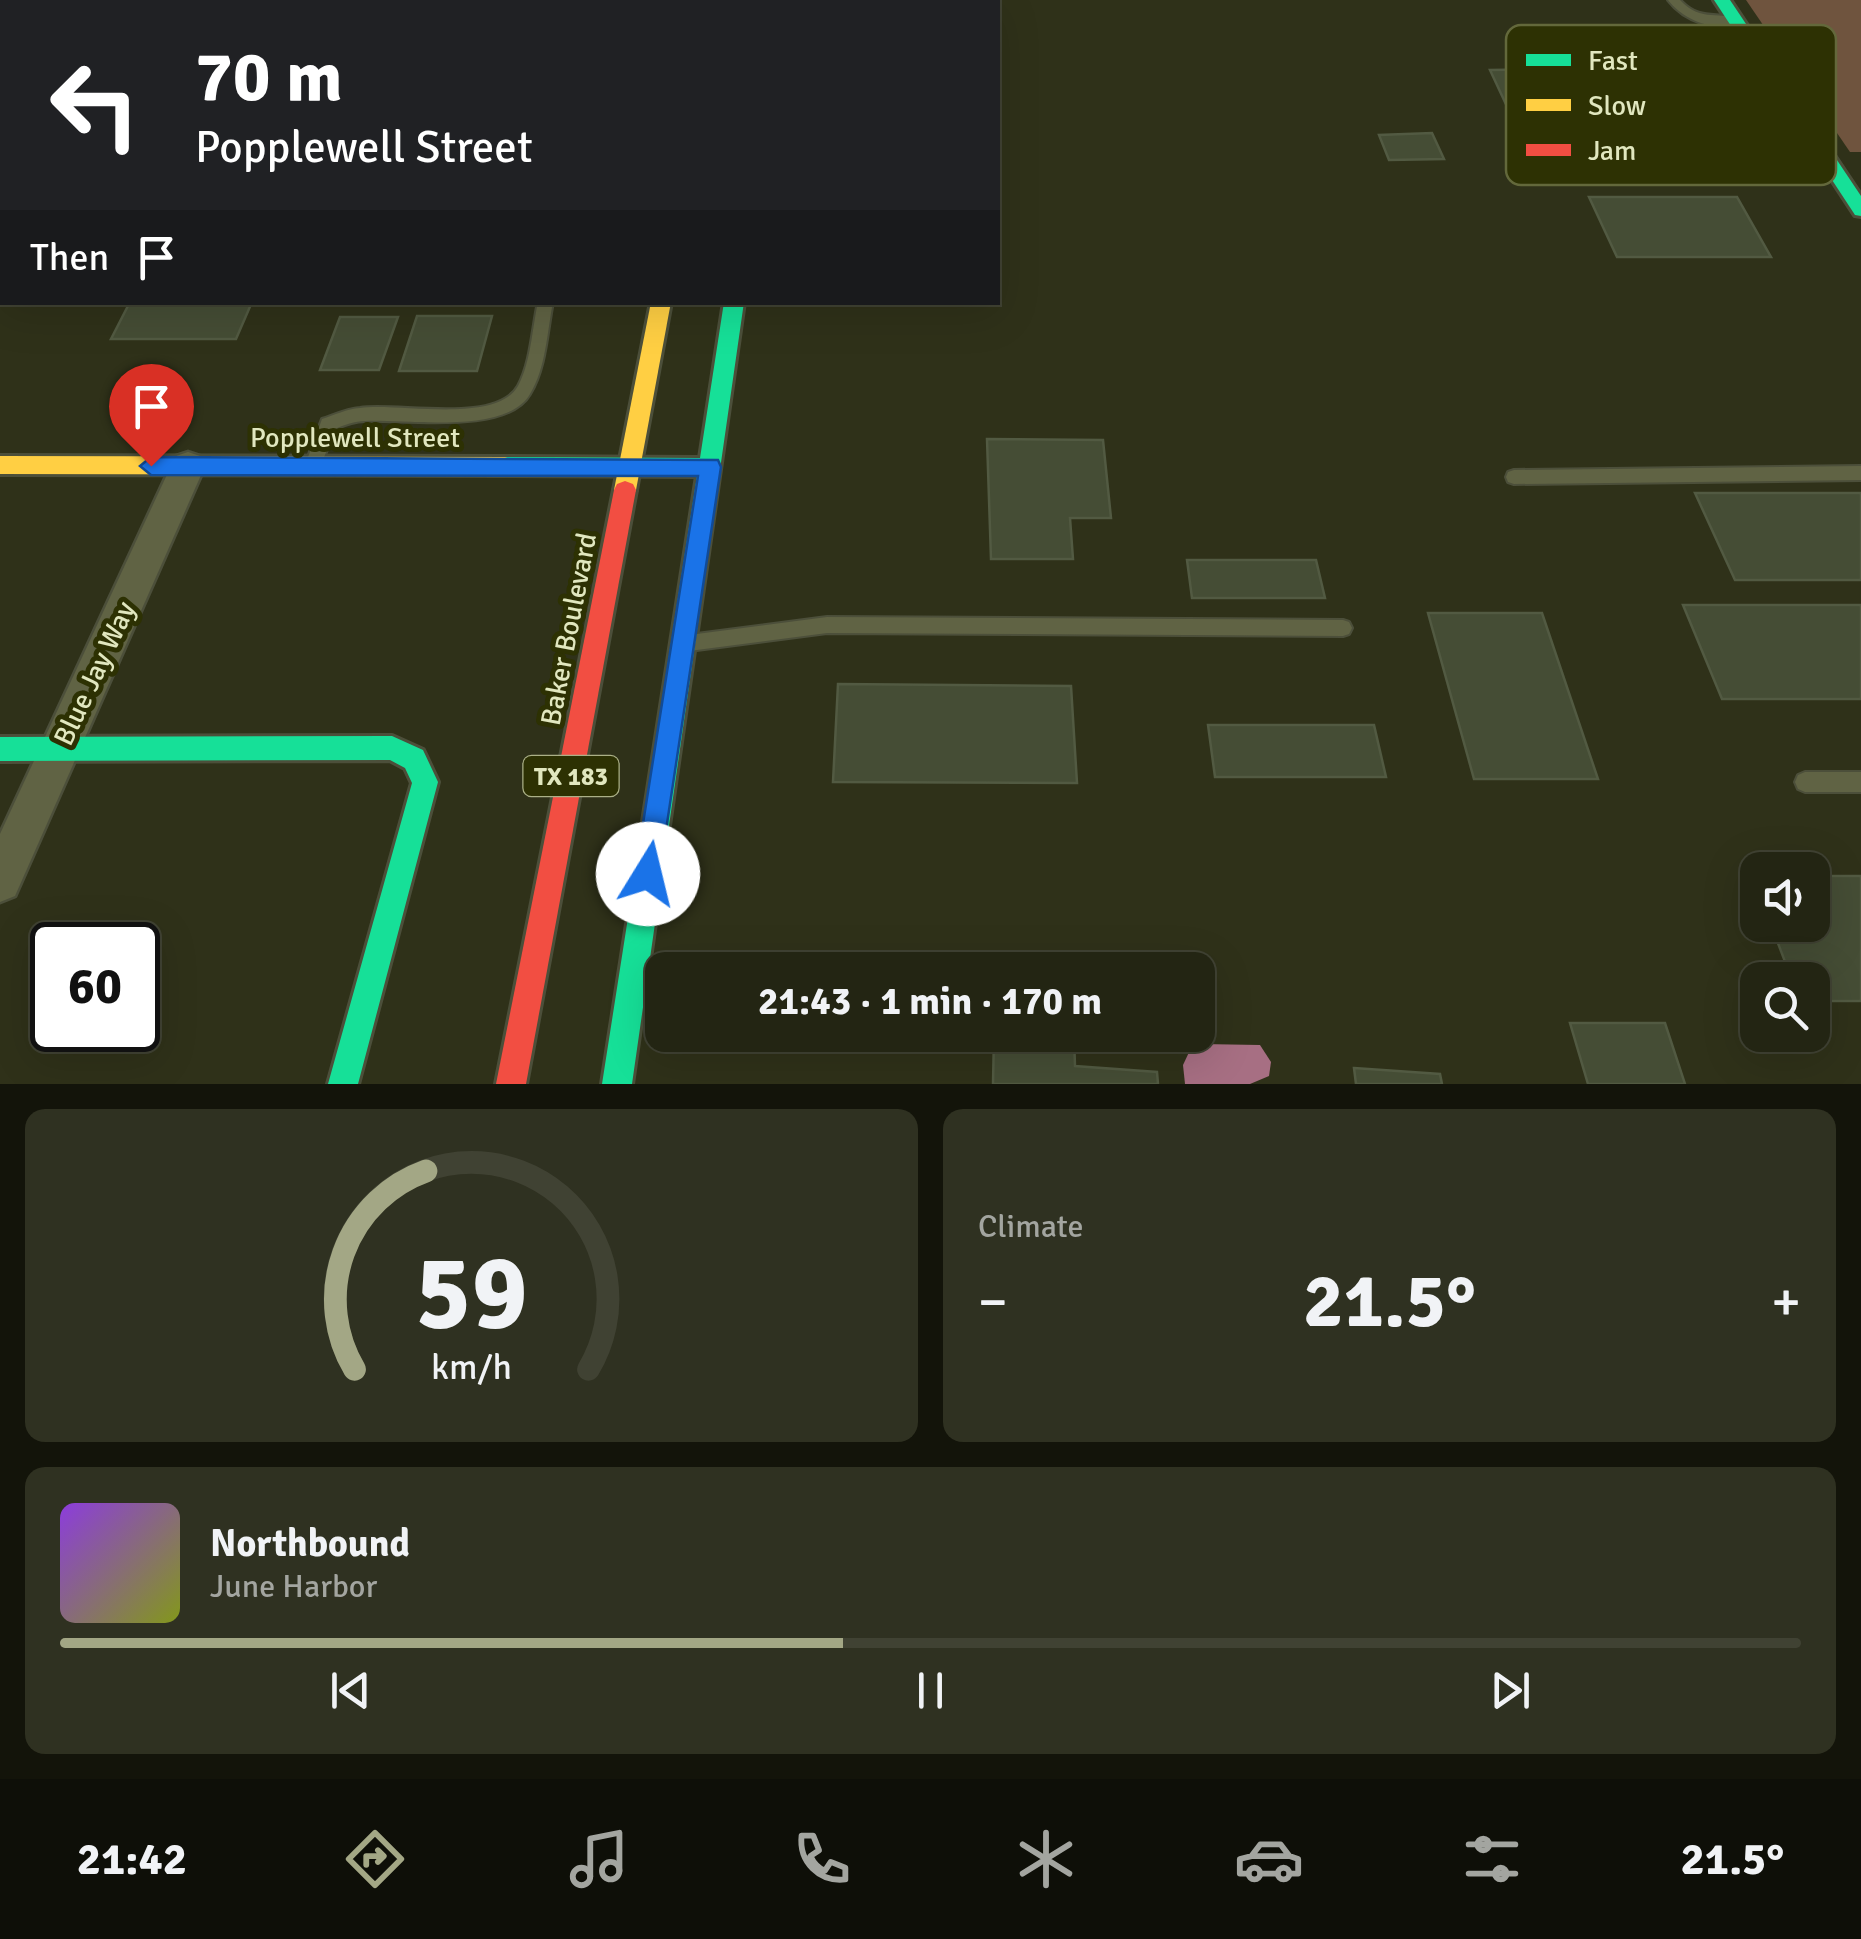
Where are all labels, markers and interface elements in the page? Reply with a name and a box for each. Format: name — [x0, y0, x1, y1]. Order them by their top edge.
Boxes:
legend — [1506, 25, 1836, 185]
text: 70 m — [195, 34, 343, 120]
icon: left — [30, 40, 160, 170]
text: Fast — [1588, 44, 1638, 78]
text: Slow — [1588, 89, 1646, 123]
text: Popplewell Street — [195, 120, 533, 175]
text: Jam — [1588, 134, 1636, 168]
icon: arrive — [129, 230, 184, 285]
text: Then — [30, 234, 109, 281]
pin — [109, 364, 194, 467]
icon: arrive — [124, 379, 179, 434]
street label: Popplewell Street — [250, 421, 460, 455]
street label: Baker Boulevard — [534, 530, 604, 728]
street label: Blue Jay Way — [47, 596, 143, 751]
road number: TX 183 — [524, 756, 618, 796]
position arrow — [596, 822, 700, 926]
map controls — [1740, 852, 1830, 1052]
button: sound — [1740, 852, 1830, 942]
speed limit sign: 60 — [30, 922, 160, 1052]
button: search — [1740, 962, 1830, 1052]
text: 21:43 · 1 min · 170 m — [758, 978, 1102, 1025]
text: Climate — [978, 1207, 1084, 1246]
text: 59 — [415, 1229, 528, 1357]
text: 21.5° — [1303, 1255, 1476, 1348]
text: − — [978, 1268, 1008, 1336]
text: + — [1771, 1268, 1801, 1336]
text: km/h — [431, 1345, 512, 1389]
text: Northbound — [210, 1520, 410, 1567]
text: June Harbor — [210, 1567, 377, 1606]
icon: previous — [323, 1663, 378, 1718]
icon: pause — [903, 1663, 958, 1718]
icon: next — [1483, 1663, 1538, 1718]
icon: directions — [340, 1824, 410, 1894]
icon: music — [564, 1824, 634, 1894]
icon: phone — [787, 1824, 857, 1894]
icon: climate — [1011, 1824, 1081, 1894]
icon: car — [1234, 1824, 1304, 1894]
icon: filters — [1457, 1824, 1527, 1894]
text: 21:42 — [77, 1832, 187, 1887]
text: 21.5° — [1681, 1832, 1784, 1887]

